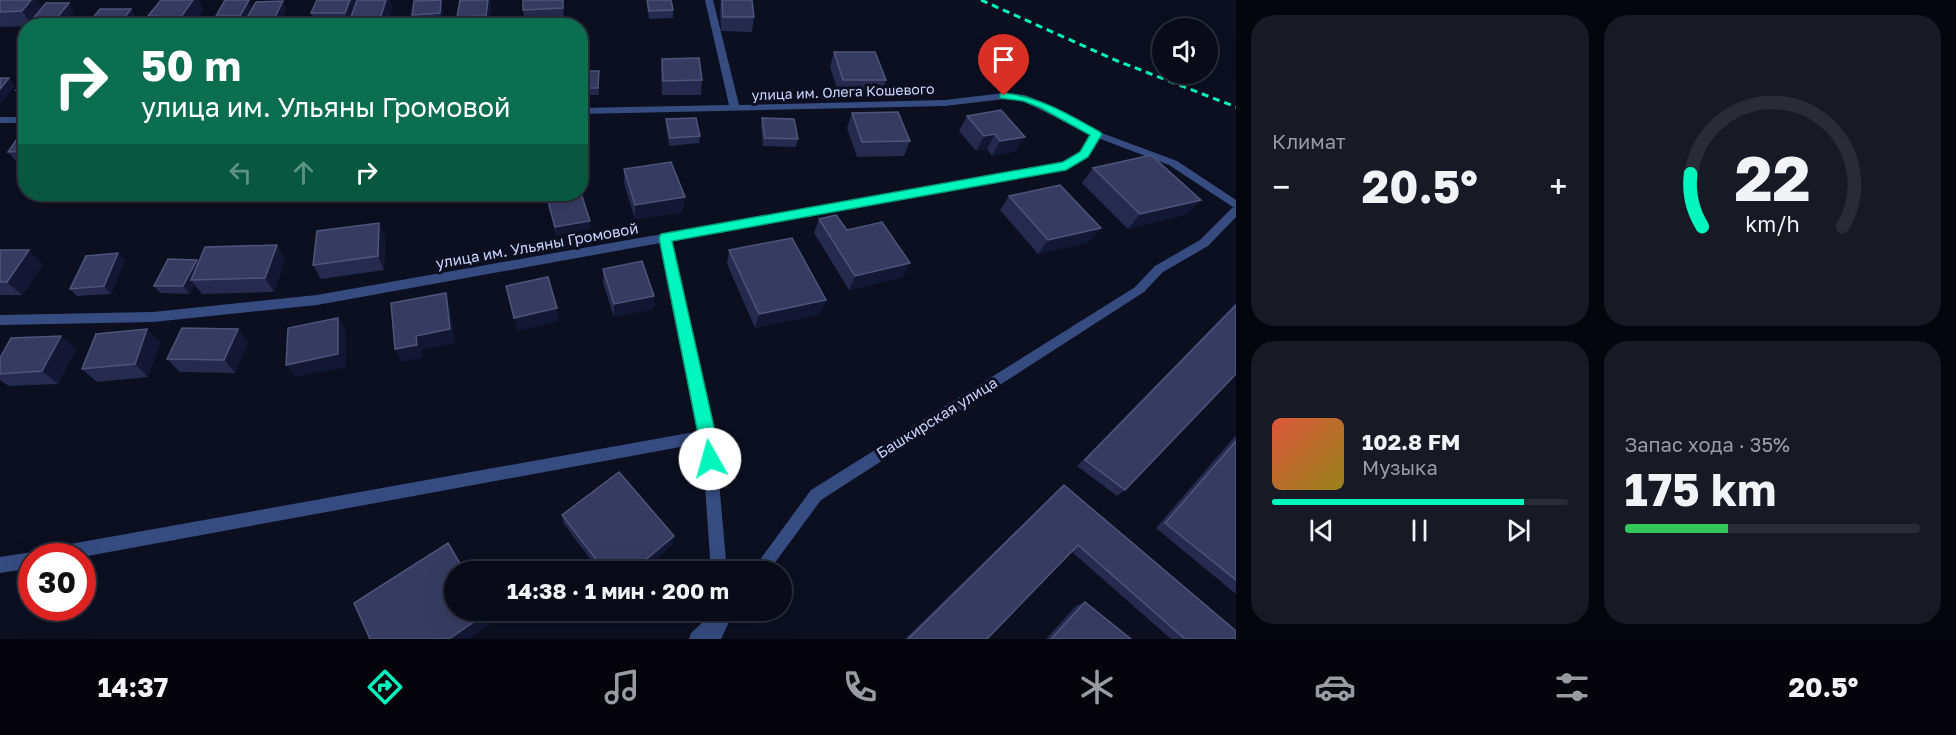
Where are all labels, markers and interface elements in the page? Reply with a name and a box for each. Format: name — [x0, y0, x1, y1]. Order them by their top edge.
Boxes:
map controls — [1152, 18, 1218, 84]
button: sound — [1152, 18, 1218, 84]
pin — [978, 34, 1029, 96]
text: 50 m — [141, 40, 241, 90]
icon: right — [42, 42, 120, 120]
icon: arrive — [987, 43, 1020, 76]
street label: улица им. Олега Кошевого — [751, 80, 935, 103]
text: улица им. Ульяны Громовой — [141, 91, 510, 123]
text: Климат — [1272, 129, 1346, 153]
text: 22 — [1734, 140, 1810, 215]
icon: left — [224, 156, 257, 189]
icon: ahead — [287, 156, 320, 189]
icon: right — [350, 156, 383, 189]
text: 20.5° — [1362, 159, 1478, 213]
text: − — [1272, 167, 1290, 206]
text: + — [1549, 167, 1567, 206]
text: km/h — [1745, 212, 1800, 238]
street label: улица им. Ульяны Громовой — [434, 218, 639, 272]
street label: Башкирская улица — [873, 373, 1000, 462]
position arrow — [678, 427, 742, 491]
text: 102.8 FM — [1362, 428, 1460, 455]
text: Запас хода · 35% — [1625, 432, 1790, 456]
text: Музыка — [1362, 455, 1438, 479]
text: 175 km — [1625, 462, 1776, 516]
icon: previous — [1305, 514, 1338, 547]
icon: pause — [1403, 514, 1436, 547]
icon: next — [1502, 514, 1535, 547]
speed limit sign: 30 — [18, 543, 96, 621]
text: 14:38 · 1 мин · 200 m — [507, 577, 729, 604]
icon: directions — [364, 666, 406, 708]
icon: music — [601, 666, 643, 708]
icon: phone — [839, 666, 881, 708]
icon: climate — [1076, 666, 1118, 708]
icon: car — [1314, 666, 1356, 708]
icon: filters — [1551, 666, 1593, 708]
text: 14:37 — [98, 671, 168, 703]
text: 20.5° — [1789, 671, 1858, 703]

